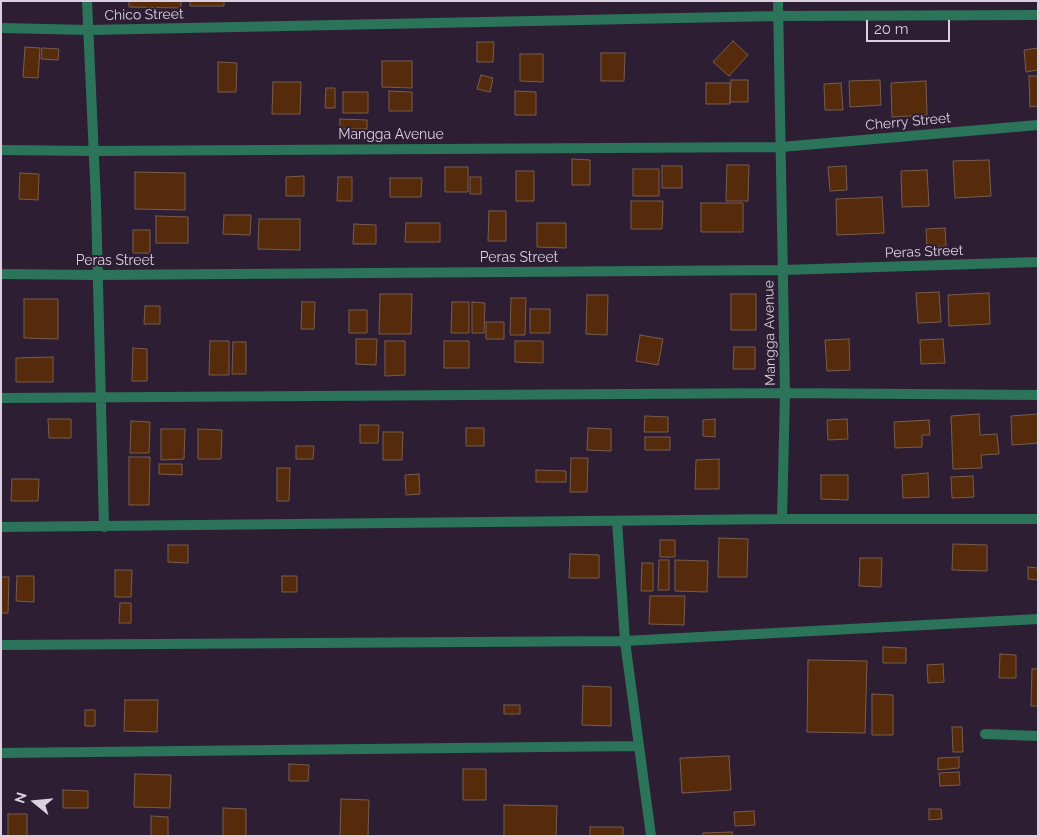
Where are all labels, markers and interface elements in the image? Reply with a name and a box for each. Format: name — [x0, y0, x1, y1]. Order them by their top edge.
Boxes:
street label: Chico Street — [104, 6, 184, 24]
scale bar — [869, 10, 953, 42]
text: 20 m — [874, 20, 909, 38]
street label: Cherry Street — [865, 110, 951, 134]
street label: Mangga Avenue — [338, 127, 444, 143]
street label: Peras Street — [885, 242, 963, 262]
street label: Peras Street — [480, 250, 558, 266]
street label: Peras Street — [76, 253, 154, 269]
street label: Mangga Avenue — [761, 280, 779, 386]
north arrow — [10, 777, 60, 827]
text: N — [11, 790, 30, 805]

